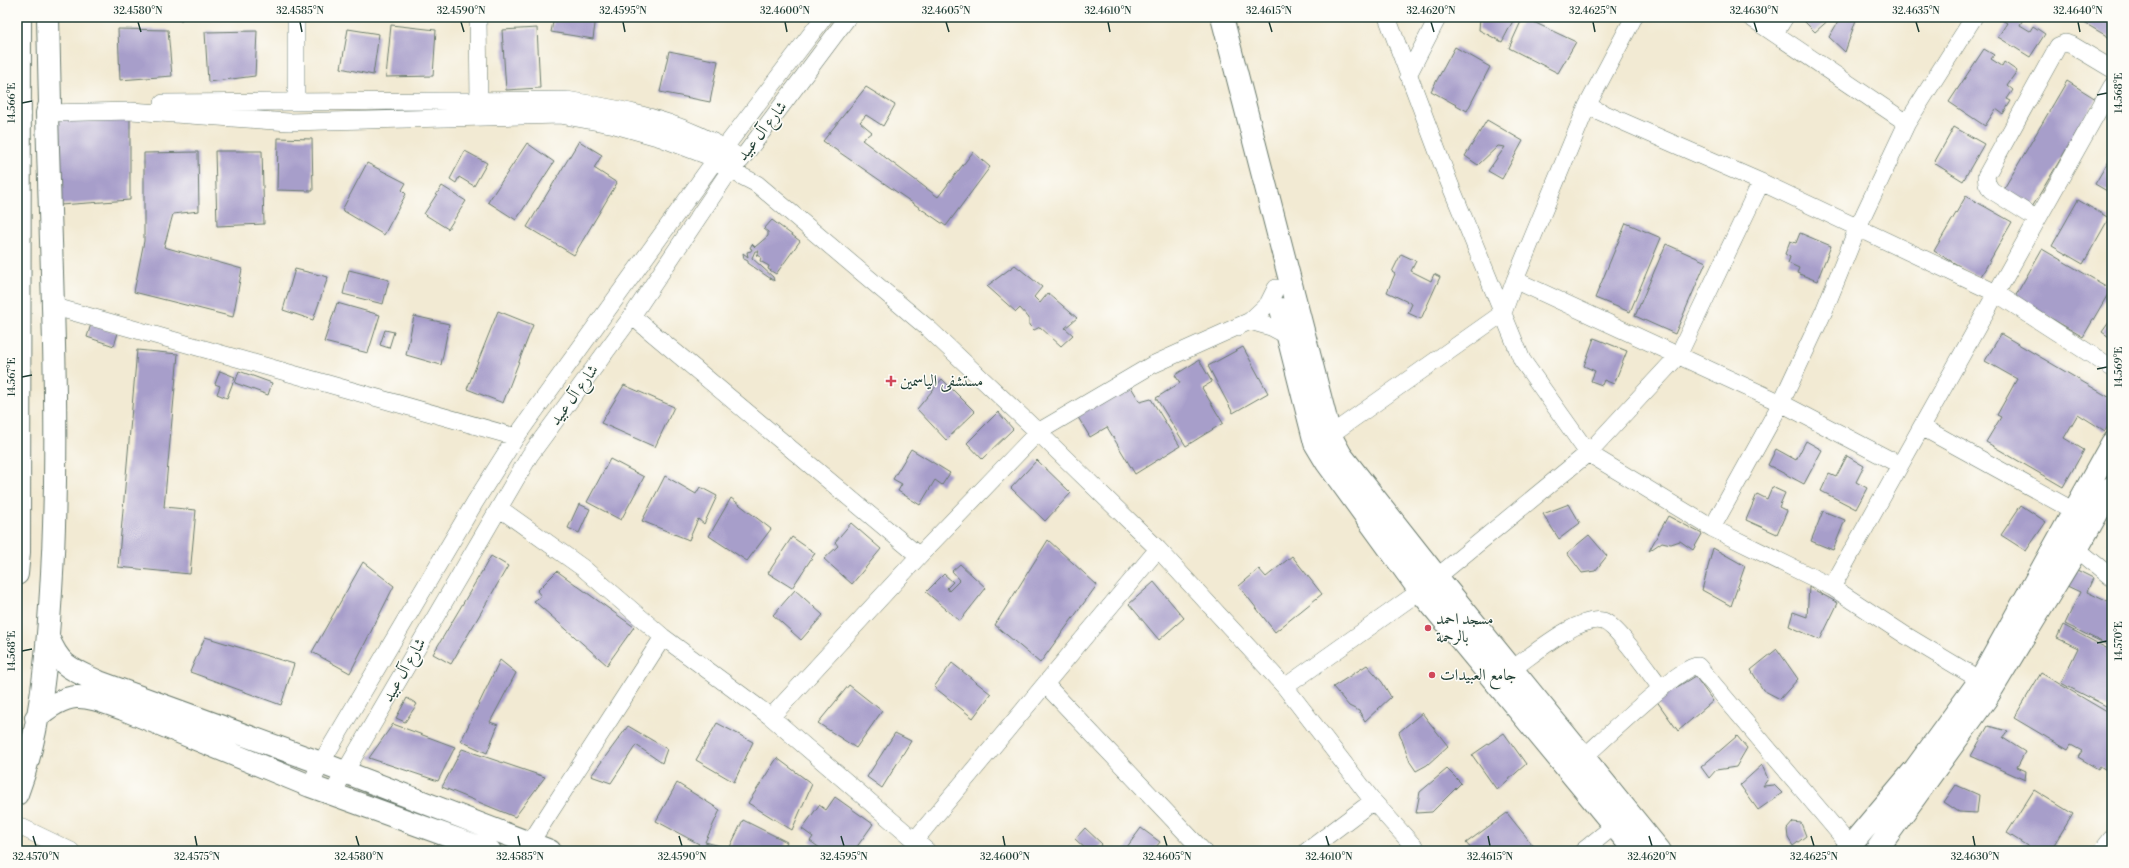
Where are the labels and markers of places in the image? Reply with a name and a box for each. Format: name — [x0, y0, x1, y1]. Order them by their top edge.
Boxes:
place label: مستشفى الياسمين — [900, 371, 983, 392]
marker: مستشفى الياسمين — [885, 375, 897, 387]
place label: مسجد احمد بالرحمة — [1436, 609, 1493, 647]
marker: مسجد احمد بالرحمة — [1423, 623, 1433, 633]
place label: جامع العبيدات — [1440, 665, 1517, 690]
marker: جامع العبيدات — [1427, 670, 1437, 680]

